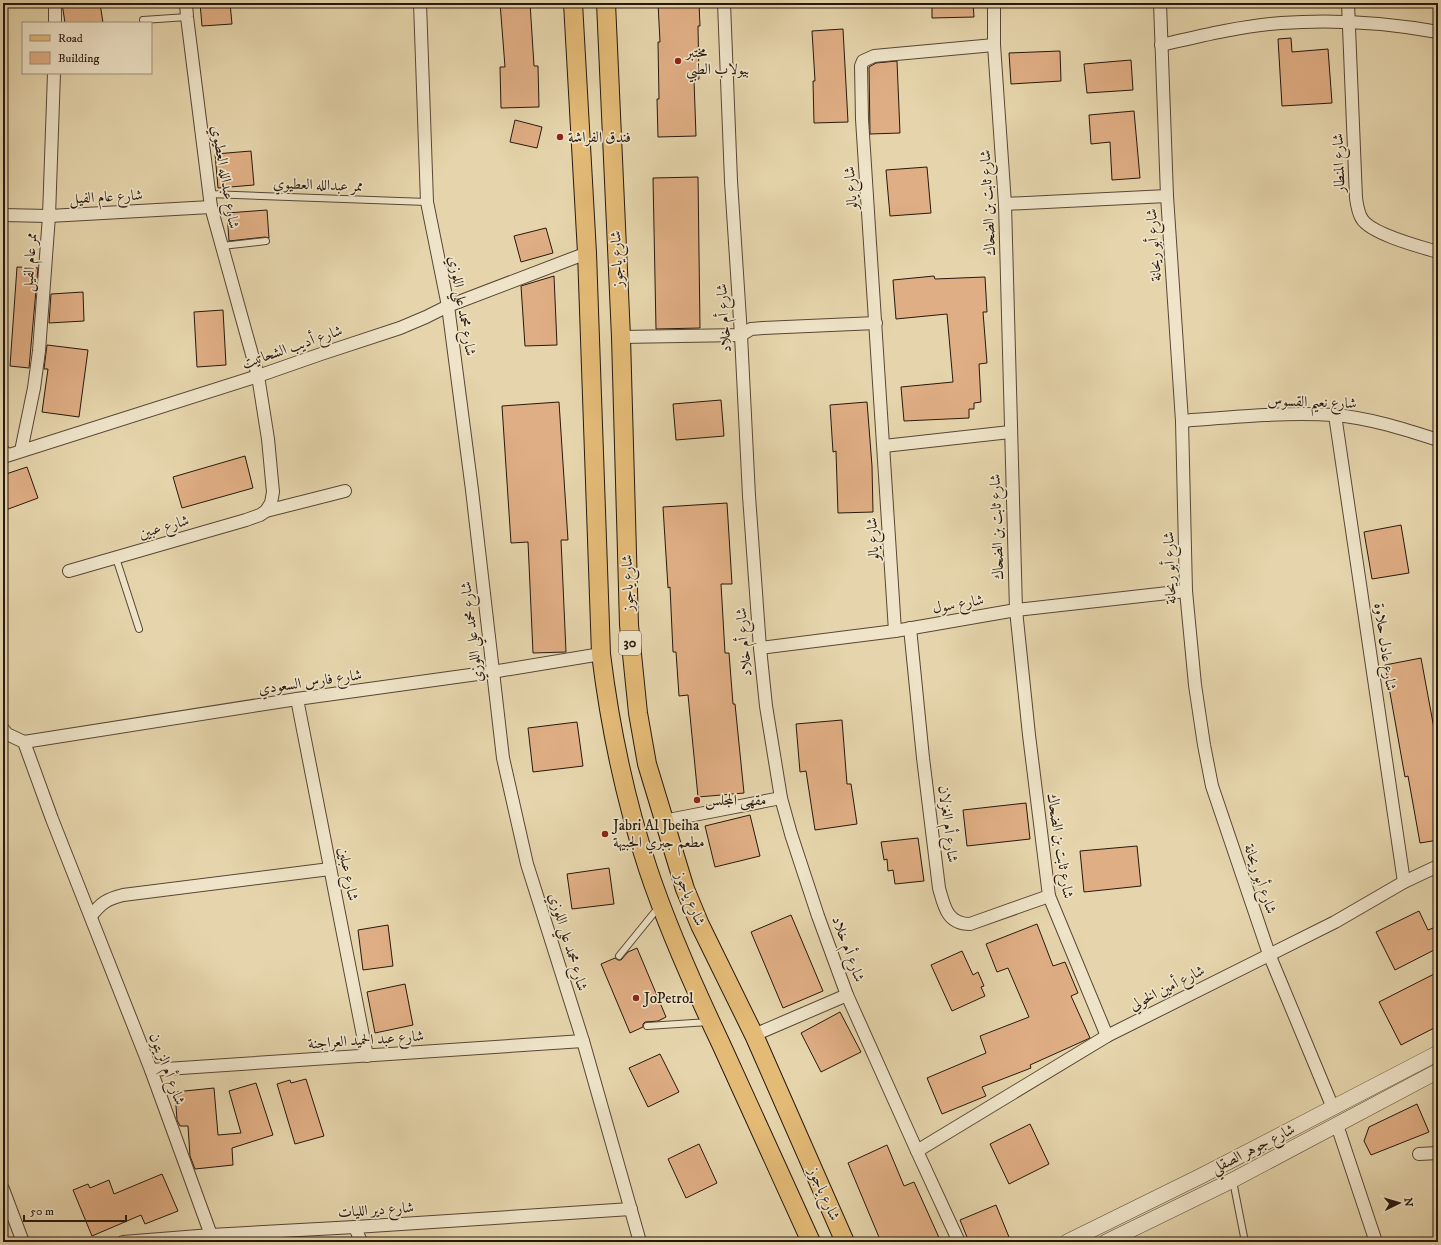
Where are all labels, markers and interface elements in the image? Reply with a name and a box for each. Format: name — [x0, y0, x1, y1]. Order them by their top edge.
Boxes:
legend — [22, 22, 152, 74]
text: Road — [58, 31, 83, 46]
place label: مختبر بيولاب الطبي — [684, 43, 749, 83]
text: Building — [58, 51, 99, 66]
marker: مختبر بيولاب الطبي — [673, 56, 683, 66]
street label: شارع عبدالله العطيوي — [204, 124, 243, 231]
place label: فندق الفراشة — [568, 128, 631, 147]
marker: فندق الفراشة — [555, 132, 565, 142]
street label: شارع المنطار — [1328, 133, 1353, 195]
street label: شارع ثابت بن الضحاك — [976, 149, 1003, 257]
street label: شارع يالو — [840, 166, 865, 212]
street label: ممر عبدالله العطيوي — [272, 174, 364, 198]
street label: شارع عام الفيل — [69, 186, 143, 211]
street label: شارع أبو ريحانة — [1140, 208, 1169, 282]
street label: شارع ياجوز — [606, 230, 631, 290]
street label: ممر عام الفيل — [18, 232, 45, 292]
street label: شارع محمد علي اللوزي — [440, 254, 480, 358]
street label: شارع أم خلاد — [710, 283, 739, 353]
street label: شارع أديب الشحاتيت — [239, 319, 346, 376]
street label: شارع نعيم القسوس — [1267, 391, 1357, 418]
street label: شارع ثابت بن الضحاك — [986, 473, 1011, 581]
street label: شارع عبين — [137, 511, 192, 546]
street label: شارع يالو — [862, 517, 887, 563]
street label: شارع أبو ريحانة — [1157, 531, 1184, 605]
street label: شارع ياجوز — [618, 554, 642, 614]
street label: شارع محمد علي اللوزي — [456, 580, 492, 683]
street label: شارع سول — [931, 590, 986, 621]
street label: شارع عادل حلاوة — [1366, 602, 1401, 693]
street label: شارع أم خلاد — [730, 607, 759, 677]
road number: 30 — [619, 631, 641, 655]
street label: شارع فارس السعودي — [257, 665, 363, 702]
street label: شارع أم الغزلان — [931, 784, 964, 864]
place label: مقهى المجلس — [705, 791, 766, 811]
street label: شارع ثابت بن الضحاك — [1039, 792, 1078, 901]
marker: مقهى المجلس — [692, 795, 702, 805]
place label: Jabri Al Jbeiha مطعم جبري الجبيهة — [611, 816, 705, 856]
marker: Jabri Al Jbeiha مطعم جبري الجبيهة — [600, 829, 610, 839]
street label: شارع أبو ريحانة — [1236, 841, 1283, 918]
street label: شارع عبلين — [331, 845, 363, 903]
street label: شارع ياجوز — [667, 867, 709, 930]
street label: شارع محمد علي اللوزي — [540, 891, 592, 994]
street label: شارع أم خلاد — [824, 913, 871, 986]
street label: شارع أمين الخولي — [1125, 959, 1209, 1018]
place label: JoPetrol — [642, 989, 694, 1008]
marker: JoPetrol — [631, 993, 641, 1003]
street label: شارع عبد الحميد العراجنة — [307, 1026, 425, 1057]
street label: شارع أم الزيتون — [142, 1030, 191, 1109]
street label: شارع جوهر الصقلي — [1208, 1120, 1300, 1182]
street label: شارع ياجوز — [800, 1162, 844, 1225]
north arrow — [1379, 1183, 1419, 1223]
scale bar — [24, 1197, 126, 1223]
text: N — [1401, 1197, 1415, 1207]
street label: شارع دير الليات — [337, 1198, 415, 1225]
text: 50 m — [30, 1204, 54, 1219]

